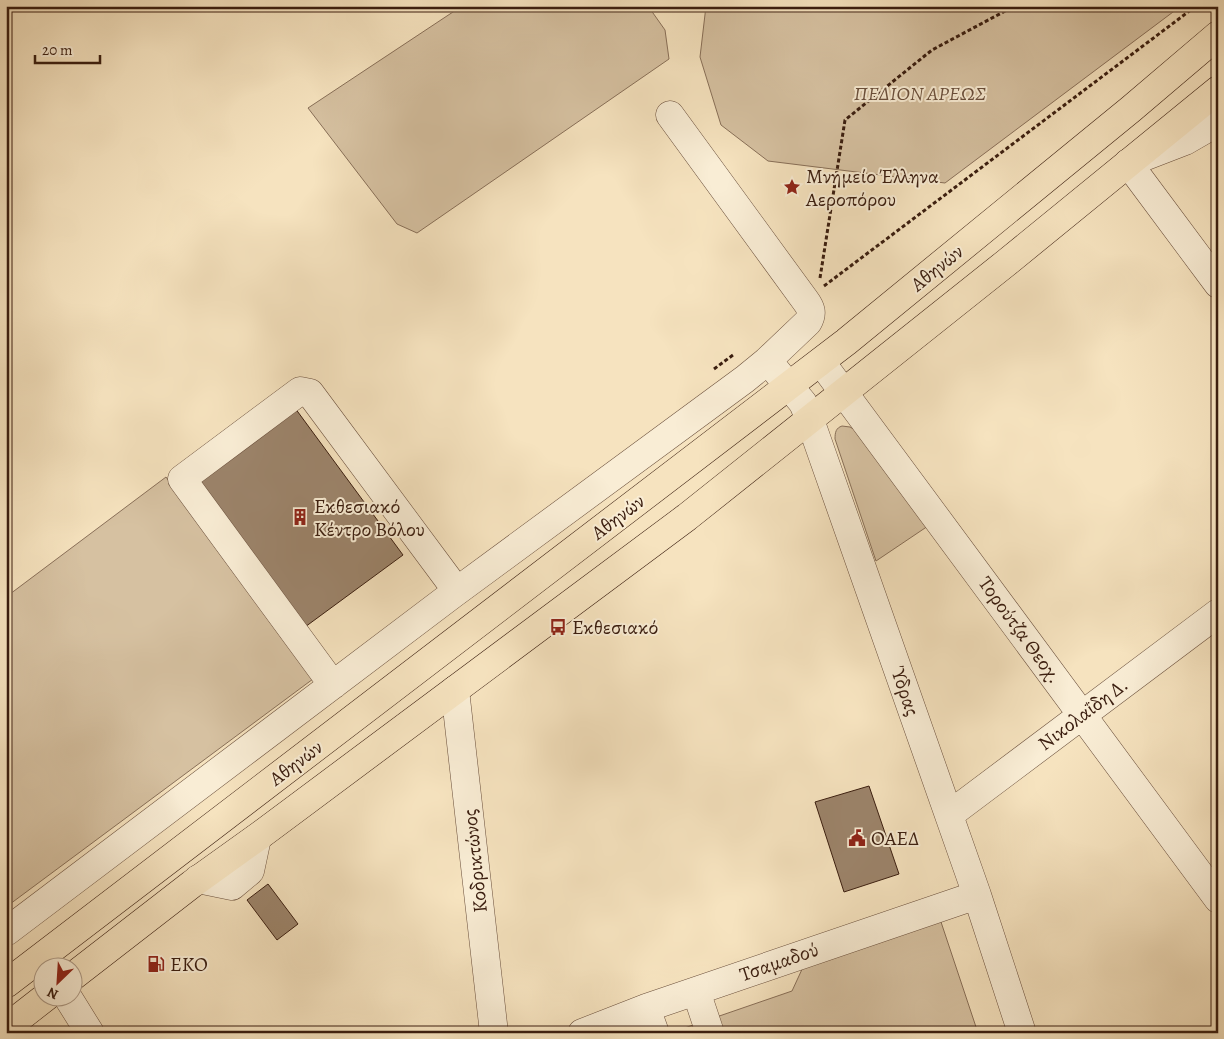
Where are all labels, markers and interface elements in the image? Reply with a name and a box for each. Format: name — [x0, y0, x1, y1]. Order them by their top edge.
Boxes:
scale bar — [35, 32, 100, 64]
text: 20 m — [42, 40, 73, 60]
park label: ΠΕΔΙΟΝ ΑΡΕΩΣ — [854, 80, 986, 107]
place label: Μνημείο Έλληνα Αεροπόρου — [805, 163, 939, 213]
place icon: Μνημείο Έλληνα Αεροπόρου — [782, 177, 802, 197]
street label: Αθηνών — [904, 238, 969, 298]
street label: Αθηνών — [585, 488, 650, 547]
place label: Εκθεσιακό Κέντρο Βόλου — [314, 493, 425, 543]
building icon: Εκθεσιακό Κέντρο Βόλου — [290, 507, 310, 527]
street label: Τορούτζα Θεοχ. — [972, 571, 1068, 689]
place label: Εκθεσιακό — [572, 614, 658, 641]
bus stop icon: Εκθεσιακό — [548, 617, 568, 637]
street label: Ύδρας — [884, 662, 926, 720]
street label: Νικολαΐδη Δ. — [1032, 671, 1134, 757]
street label: Αθηνών — [263, 734, 328, 793]
street label: Κοδρικτώνος — [456, 808, 494, 914]
place label: ΟΑΕΔ — [871, 825, 919, 852]
public building icon: ΟΑΕΔ — [847, 828, 867, 848]
street label: Τσαμαδού — [736, 936, 822, 988]
place label: EKO — [170, 951, 208, 978]
fuel station icon: EKO — [146, 954, 166, 974]
north arrow — [32, 956, 82, 1006]
text: N — [44, 983, 61, 1004]

